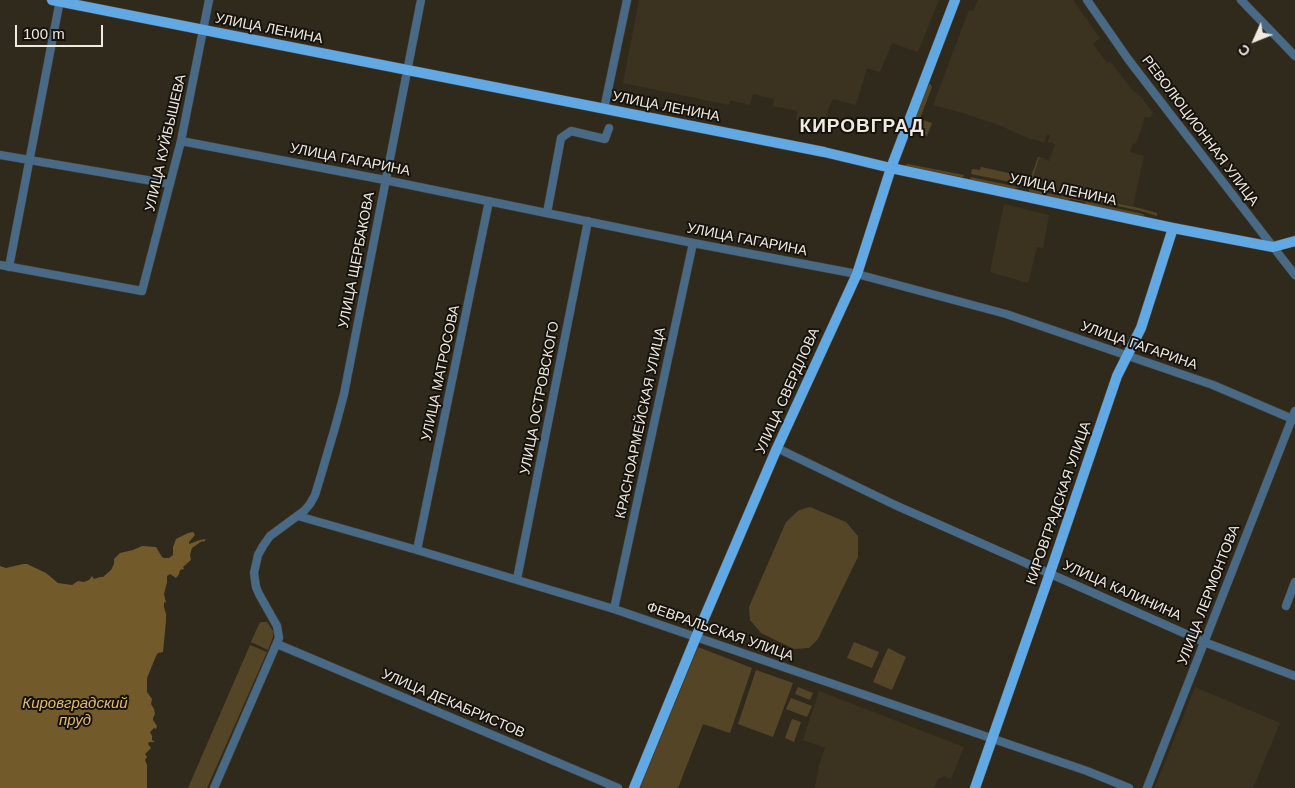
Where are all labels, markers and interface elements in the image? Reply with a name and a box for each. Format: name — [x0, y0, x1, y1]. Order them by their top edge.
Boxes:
street label: УЛИЦА ЛЕНИНА — [214, 10, 324, 48]
scale bar — [18, 15, 105, 47]
north arrow — [1230, 15, 1280, 65]
text: 100 m — [23, 25, 65, 42]
text: С — [1235, 41, 1253, 60]
street label: РЕВОЛЮЦИОННАЯ УЛИЦА — [1138, 53, 1262, 209]
street label: УЛИЦА КУЙБЫШЕВА — [142, 73, 190, 213]
street label: УЛИЦА ЛЕНИНА — [611, 88, 721, 126]
district label: КИРОВГРАД — [798, 116, 926, 138]
street label: УЛИЦА ГАГАРИНА — [288, 140, 412, 180]
street label: УЛИЦА ЛЕНИНА — [1008, 170, 1118, 210]
street label: УЛИЦА ЩЕРБАКОВА — [336, 190, 378, 330]
street label: УЛИЦА ГАГАРИНА — [685, 220, 809, 260]
street label: УЛИЦА МАТРОСОВА — [418, 303, 464, 443]
street label: УЛИЦА ГАГАРИНА — [1079, 318, 1199, 374]
street label: УЛИЦА ОСТРОВСКОГО — [517, 320, 563, 476]
street label: УЛИЦА СВЕРДЛОВА — [753, 325, 823, 457]
street label: КРАСНОАРМЕЙСКАЯ УЛИЦА — [613, 326, 669, 520]
street label: КИРОВГРАДСКАЯ УЛИЦА — [1023, 419, 1095, 587]
street label: УЛИЦА ЛЕРМОНТОВА — [1175, 523, 1243, 667]
street label: УЛИЦА КАЛИНИНА — [1060, 557, 1184, 625]
street label: ФЕВРАЛЬСКАЯ УЛИЦА — [644, 599, 796, 665]
street label: УЛИЦА ДЕКАБРИСТОВ — [379, 666, 527, 742]
water label: Кировградский пруд — [22, 695, 128, 730]

